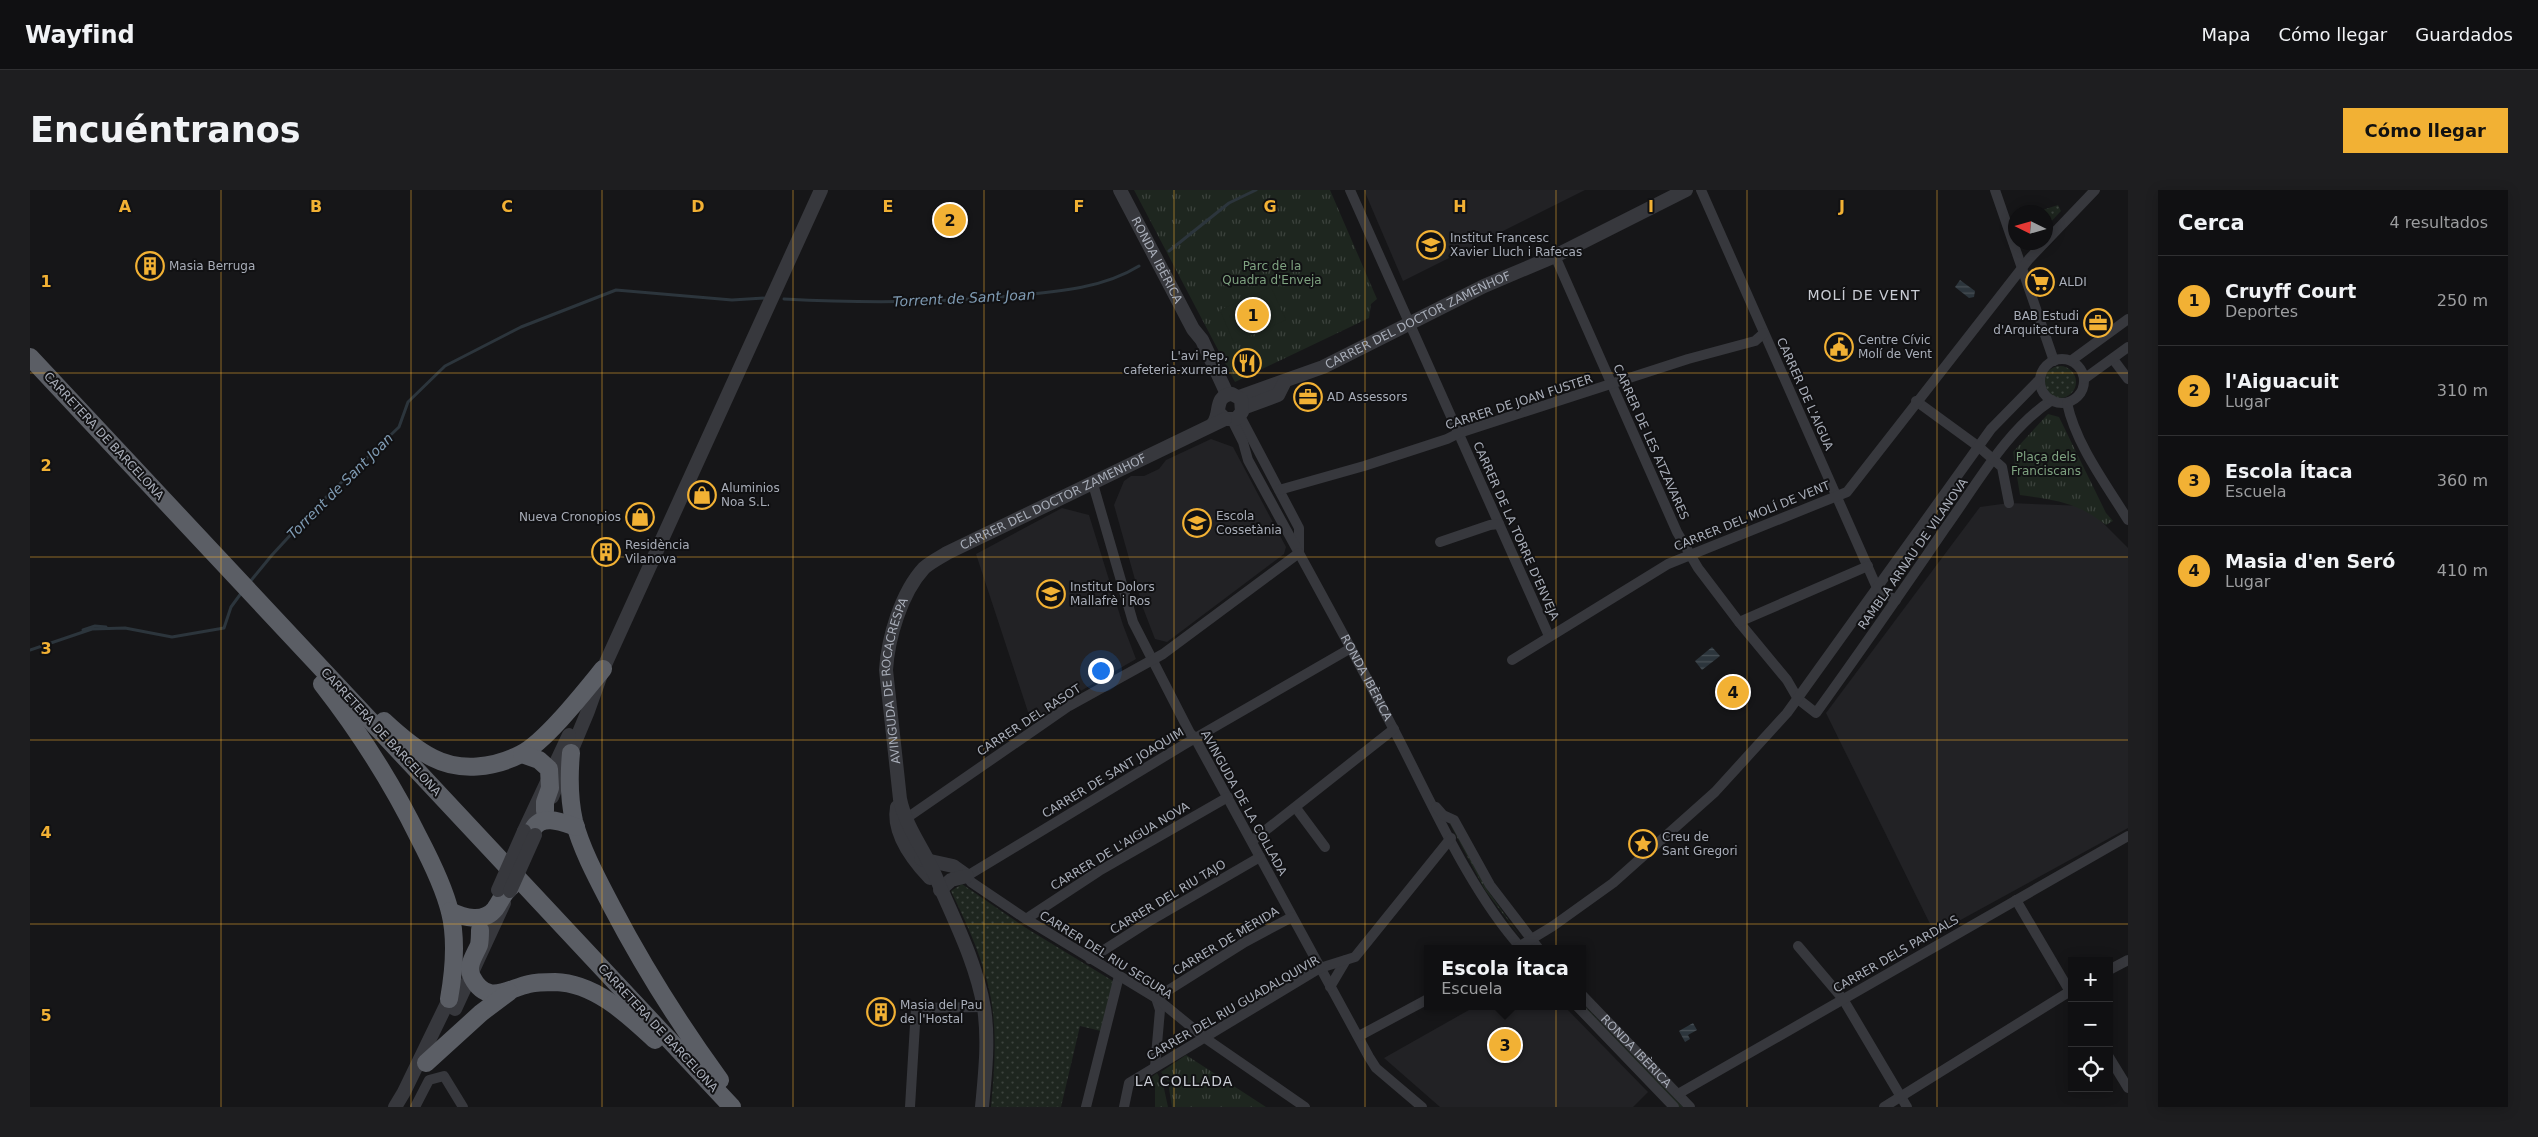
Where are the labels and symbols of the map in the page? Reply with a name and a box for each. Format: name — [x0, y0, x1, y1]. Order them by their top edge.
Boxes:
text: A — [119, 197, 132, 216]
text: B — [310, 197, 322, 216]
text: C — [501, 197, 513, 216]
text: D — [691, 197, 705, 216]
text: E — [883, 197, 893, 216]
text: F — [1074, 197, 1084, 216]
text: G — [1263, 197, 1277, 216]
text: H — [1453, 197, 1467, 216]
text: I — [1648, 197, 1654, 216]
text: J — [1838, 197, 1845, 216]
pin: 2 — [934, 201, 966, 239]
north arrow — [2008, 205, 2053, 250]
street label: RONDA IBÈRICA — [1128, 214, 1186, 306]
school or university icon: Institut Francesc Xavier Lluch i Rafecas — [1416, 230, 1446, 260]
place label: Institut Francesc Xavier Lluch i Rafecas — [1450, 231, 1582, 259]
building icon: Masia Berruga — [135, 251, 165, 281]
place label: Masia Berruga — [169, 259, 255, 273]
park label: Parc de la Quadra d'Enveja — [1222, 259, 1322, 287]
supermarket icon: ALDI — [2025, 267, 2055, 297]
street label: CARRER DEL DOCTOR ZAMENHOF — [1323, 269, 1513, 372]
text: 1 — [40, 272, 52, 291]
place label: ALDI — [2059, 275, 2087, 289]
water label: Torrent de Sant Joan — [892, 286, 1036, 310]
district label: MOLÍ DE VENT — [1807, 287, 1921, 303]
pin: 1 — [1237, 296, 1269, 334]
office icon: BAB Estudi d'Arquitectura — [2083, 308, 2113, 338]
place label: BAB Estudi d'Arquitectura — [1993, 309, 2079, 337]
public building icon: Centre Cívic Molí de Vent — [1824, 332, 1854, 362]
place label: Centre Cívic Molí de Vent — [1858, 333, 1932, 361]
street label: CARRER DE L'AIGUA — [1774, 336, 1836, 453]
restaurant icon: L'avi Pep, cafeteria-xurreria — [1232, 348, 1262, 378]
place label: L'avi Pep, cafeteria-xurreria — [1123, 349, 1228, 377]
street label: CARRER DE LES ATZAVARES — [1610, 362, 1692, 522]
street label: CARRETERA DE BARCELONA — [41, 369, 167, 503]
street label: CARRER DE JOAN FUSTER — [1444, 372, 1594, 432]
office icon: AD Assessors — [1293, 382, 1323, 412]
place label: AD Assessors — [1327, 390, 1407, 404]
water label: Torrent de Sant Joan — [284, 430, 396, 542]
street label: CARRER DE LA TORRE D'ENVEJA — [1470, 440, 1562, 623]
park label: Plaça dels Franciscans — [2011, 450, 2081, 478]
street label: CARRER DEL DOCTOR ZAMENHOF — [958, 451, 1149, 553]
text: 2 — [40, 456, 52, 475]
street label: RAMBLA ARNAU DE VILANOVA — [1855, 475, 1971, 632]
street label: CARRER DEL MOLÍ DE VENT — [1672, 477, 1833, 554]
shop icon: Aluminios Noa S.L. — [687, 480, 717, 510]
place label: Aluminios Noa S.L. — [721, 481, 780, 509]
shop icon: Nueva Cronopios — [625, 502, 655, 532]
school or university icon: Escola Cossetània — [1182, 508, 1212, 538]
place label: Escola Cossetània — [1216, 509, 1282, 537]
place label: Nueva Cronopios — [519, 510, 621, 524]
building icon: Residència Vilanova — [591, 537, 621, 567]
place label: Residència Vilanova — [625, 538, 690, 566]
school or university icon: Institut Dolors Mallafrè i Ros — [1036, 579, 1066, 609]
place label: Institut Dolors Mallafrè i Ros — [1070, 580, 1155, 608]
street label: AVINGUDA DE ROCACRESPA — [879, 595, 911, 765]
street label: RONDA IBÈRICA — [1338, 632, 1395, 724]
text: 3 — [40, 639, 52, 658]
your location — [1088, 658, 1114, 684]
street label: CARRETERA DE BARCELONA — [318, 665, 444, 799]
pin: 4 — [1717, 673, 1749, 711]
street label: CARRER DEL RASOT — [975, 681, 1084, 759]
street label: CARRER DE SANT JOAQUIM — [1040, 725, 1186, 821]
street label: AVINGUDA DE LA COLLADA — [1198, 728, 1290, 879]
street label: CARRER DE L'AIGUA NOVA — [1048, 799, 1193, 893]
text: 4 — [40, 823, 52, 842]
place icon: Creu de Sant Gregori — [1628, 829, 1658, 859]
place label: Creu de Sant Gregori — [1662, 830, 1738, 858]
street label: CARRER DEL RIU TAJO — [1108, 857, 1228, 937]
street label: CARRER DE MÈRIDA — [1170, 903, 1282, 978]
street label: CARRER DEL RIU SEGURA — [1037, 908, 1176, 1002]
street label: CARRER DELS PARDALS — [1831, 912, 1961, 996]
street label: CARRER DEL RIU GUADALQUIVIR — [1144, 953, 1322, 1063]
street label: CARRETERA DE BARCELONA — [595, 961, 721, 1095]
building icon: Masia del Pau de l'Hostal — [866, 997, 896, 1027]
place label: Masia del Pau de l'Hostal — [900, 998, 982, 1026]
text: 5 — [40, 1006, 52, 1025]
street label: RONDA IBÈRICA — [1598, 1012, 1675, 1091]
pin: 3 — [1489, 1026, 1521, 1064]
district label: LA COLLADA — [1135, 1073, 1233, 1089]

